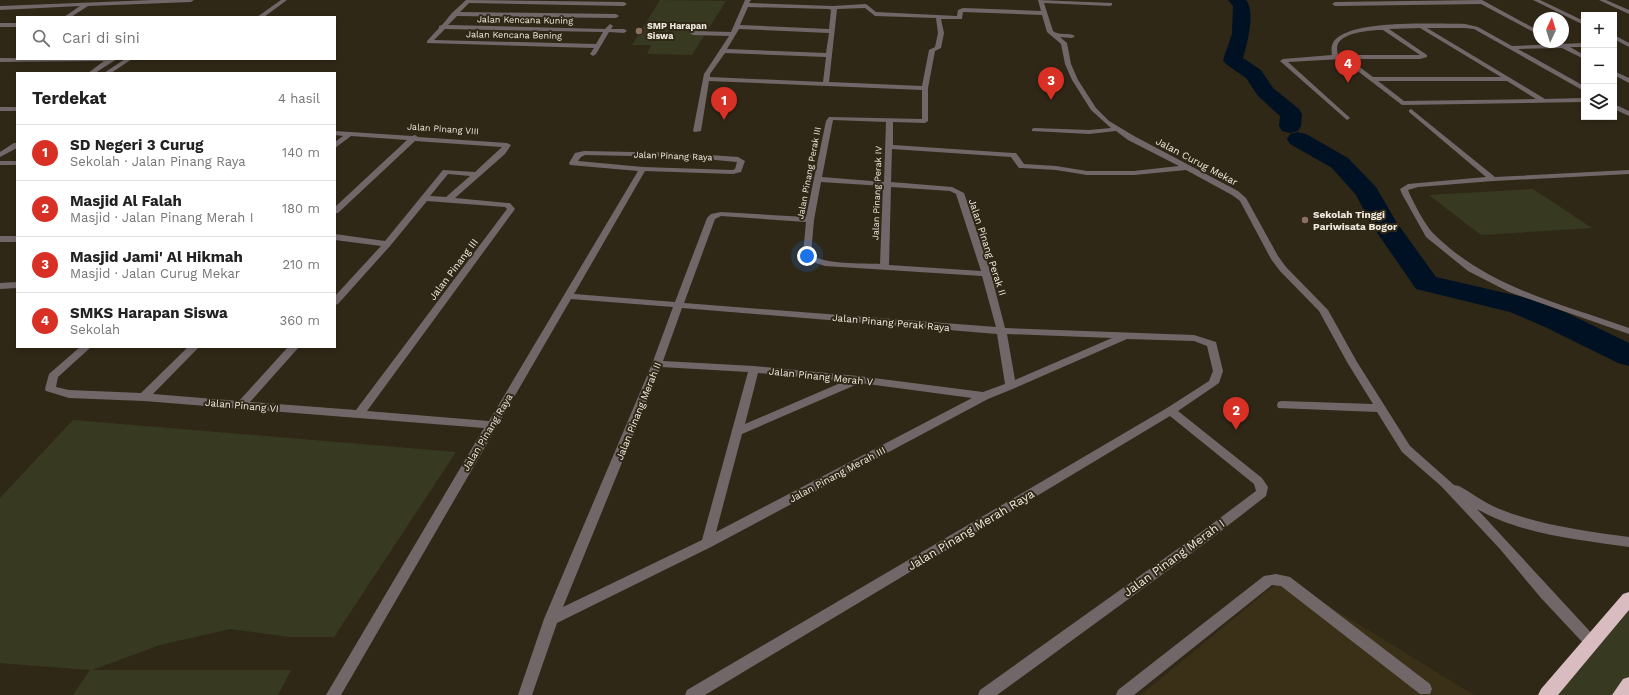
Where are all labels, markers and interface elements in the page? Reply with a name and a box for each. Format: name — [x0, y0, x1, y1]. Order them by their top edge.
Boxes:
north arrow — [1533, 12, 1569, 48]
map controls — [1581, 12, 1617, 120]
button: + — [1581, 12, 1617, 48]
street label: Jalan Kencana Kuning — [477, 14, 573, 26]
search box — [16, 16, 336, 60]
place label: SMP Harapan Siswa — [647, 21, 707, 41]
marker: SMP Harapan Siswa — [634, 26, 644, 36]
icon: search — [30, 27, 52, 49]
text: Cari di sini — [62, 29, 140, 47]
street label: Jalan Kencana Bening — [466, 29, 562, 41]
button: − — [1581, 48, 1617, 84]
pin: 4 — [1335, 50, 1361, 83]
pin: 3 — [1038, 67, 1064, 100]
button: layers — [1581, 84, 1617, 120]
pin: 1 — [711, 87, 737, 120]
text: Terdekat — [32, 88, 107, 108]
text: 4 hasil — [278, 91, 320, 106]
street label: Jalan Pinang VIII — [407, 122, 479, 136]
street label: Jalan Pinang Perak III — [795, 126, 823, 220]
street label: Jalan Curug Mekar — [1154, 135, 1240, 188]
text: SD Negeri 3 Curug — [70, 136, 204, 154]
text: 1 — [42, 145, 48, 160]
text: 140 m — [282, 145, 320, 160]
street label: Jalan Pinang Perak IV — [870, 146, 884, 240]
street label: Jalan Pinang Raya — [633, 150, 713, 162]
text: Sekolah · Jalan Pinang Raya — [70, 154, 246, 169]
text: Masjid Al Falah — [70, 192, 182, 210]
street label: Jalan Pinang Perak II — [967, 197, 1008, 297]
text: 2 — [41, 201, 49, 216]
text: 180 m — [282, 201, 320, 216]
place label: Sekolah Tinggi Pariwisata Bogor — [1313, 209, 1398, 232]
text: Masjid · Jalan Pinang Merah I — [70, 210, 254, 225]
marker: Sekolah Tinggi Pariwisata Bogor — [1300, 215, 1310, 225]
street label: Jalan Pinang III — [427, 236, 480, 302]
your location — [797, 246, 817, 266]
text: Masjid Jami' Al Hikmah — [70, 248, 243, 266]
text: 3 — [41, 257, 49, 272]
text: 210 m — [282, 257, 320, 272]
text: Masjid · Jalan Curug Mekar — [70, 266, 240, 281]
text: SMKS Harapan Siswa — [70, 304, 228, 322]
street label: Jalan Pinang Perak Raya — [832, 312, 951, 333]
text: 4 — [41, 313, 49, 328]
text: 360 m — [280, 313, 320, 328]
text: Sekolah — [70, 322, 120, 337]
street label: Jalan Pinang Merah II — [614, 361, 663, 462]
street label: Jalan Pinang Merah V — [768, 366, 874, 387]
street label: Jalan Pinang Raya — [460, 392, 515, 473]
street label: Jalan Pinang VI — [205, 397, 279, 414]
pin: 2 — [1223, 397, 1249, 430]
street label: Jalan Pinang Merah III — [787, 444, 887, 504]
street label: Jalan Pinang Merah Raya — [905, 486, 1037, 573]
street label: Jalan Pinang Merah I — [1121, 517, 1227, 599]

